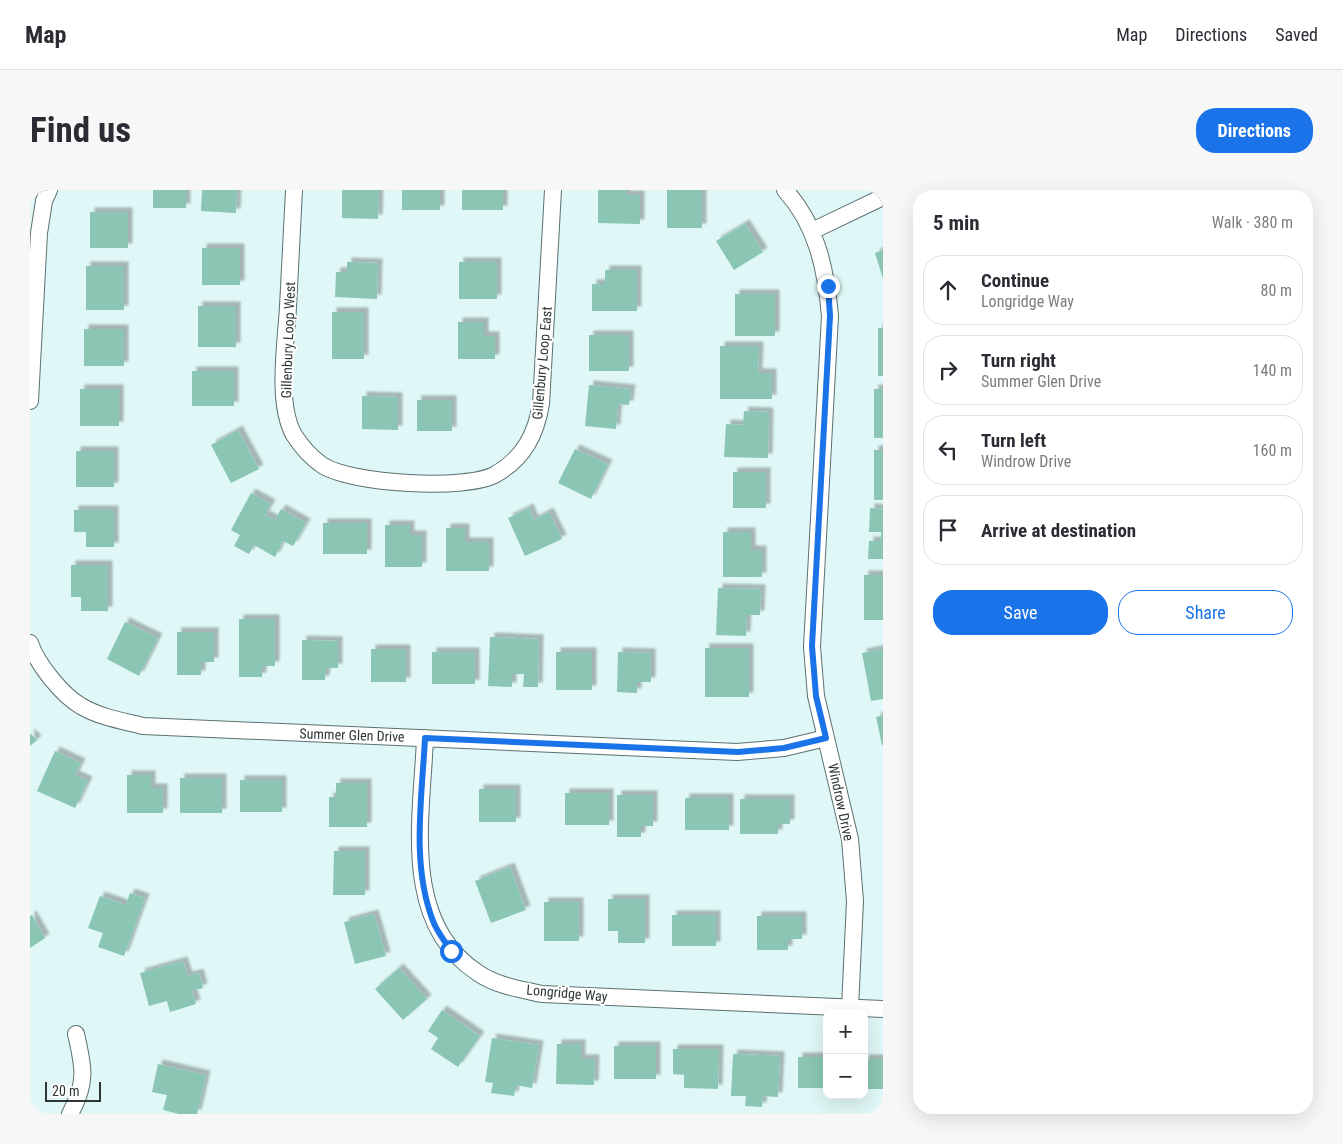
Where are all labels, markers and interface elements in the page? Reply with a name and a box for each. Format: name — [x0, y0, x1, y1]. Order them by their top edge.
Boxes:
text: Map — [25, 21, 66, 49]
text: Map — [1116, 24, 1147, 45]
text: Directions — [1175, 24, 1247, 45]
text: Saved — [1275, 24, 1318, 45]
button: Directions — [1196, 108, 1313, 153]
text: Find us — [30, 110, 131, 151]
text: 5 min — [933, 211, 980, 235]
text: Walk · 380 m — [1212, 213, 1293, 232]
text: Continue — [981, 269, 1049, 292]
route end — [817, 275, 840, 298]
icon: ahead — [934, 276, 962, 304]
street label: Gillenbury Loop West — [278, 281, 298, 399]
text: 80 m — [1260, 281, 1292, 300]
text: Longridge Way — [981, 292, 1074, 311]
street label: Gillenbury Loop East — [529, 306, 555, 420]
text: Turn right — [981, 349, 1056, 372]
icon: right — [934, 356, 962, 384]
text: 140 m — [1253, 361, 1292, 380]
text: Summer Glen Drive — [981, 372, 1101, 391]
text: Turn left — [981, 429, 1046, 452]
icon: left — [934, 436, 962, 464]
text: 160 m — [1253, 441, 1292, 460]
text: Windrow Drive — [981, 452, 1071, 471]
icon: arrive — [934, 516, 962, 544]
text: Arrive at destination — [981, 519, 1136, 542]
button: Save — [933, 590, 1108, 635]
button: Share — [1118, 590, 1293, 635]
street label: Summer Glen Drive — [299, 725, 405, 745]
street label: Windrow Drive — [825, 762, 857, 843]
route start — [440, 940, 463, 963]
street label: Longridge Way — [526, 981, 608, 1005]
map controls — [823, 1009, 868, 1099]
button: + — [823, 1009, 868, 1054]
button: − — [823, 1054, 868, 1099]
scale bar — [45, 1079, 101, 1102]
text: 20 m — [52, 1083, 80, 1099]

